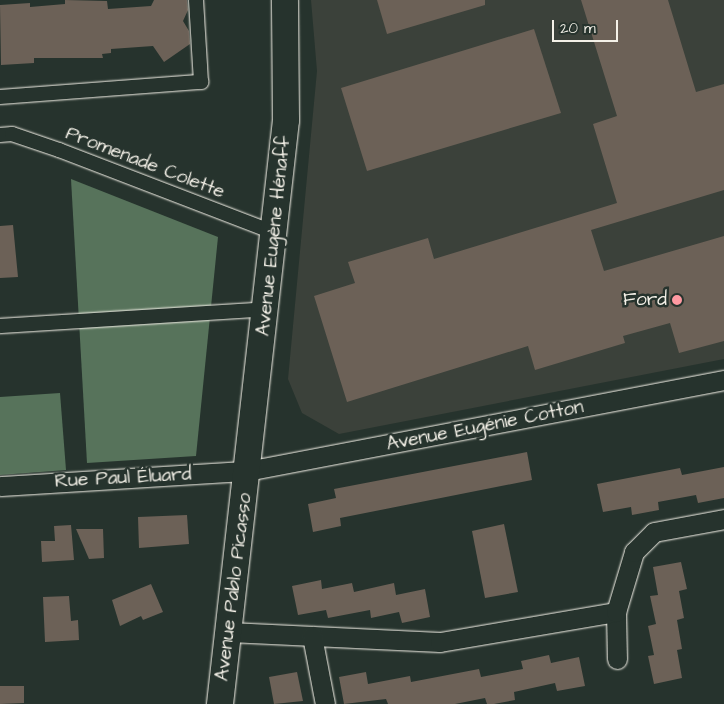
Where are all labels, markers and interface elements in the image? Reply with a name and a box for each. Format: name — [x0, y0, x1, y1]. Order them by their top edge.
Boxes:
scale bar — [554, 10, 620, 42]
text: 20 m — [560, 18, 596, 39]
street label: Promenade Colette — [62, 122, 228, 204]
street label: Avenue Eugène Hénaff — [252, 135, 296, 337]
place label: Ford — [623, 289, 667, 311]
marker: Ford — [671, 294, 683, 306]
street label: Avenue Eugénie Cotton — [385, 396, 585, 456]
street label: Rue Paul Éluard — [54, 463, 192, 493]
street label: Avenue Pablo Picasso — [211, 492, 257, 682]

